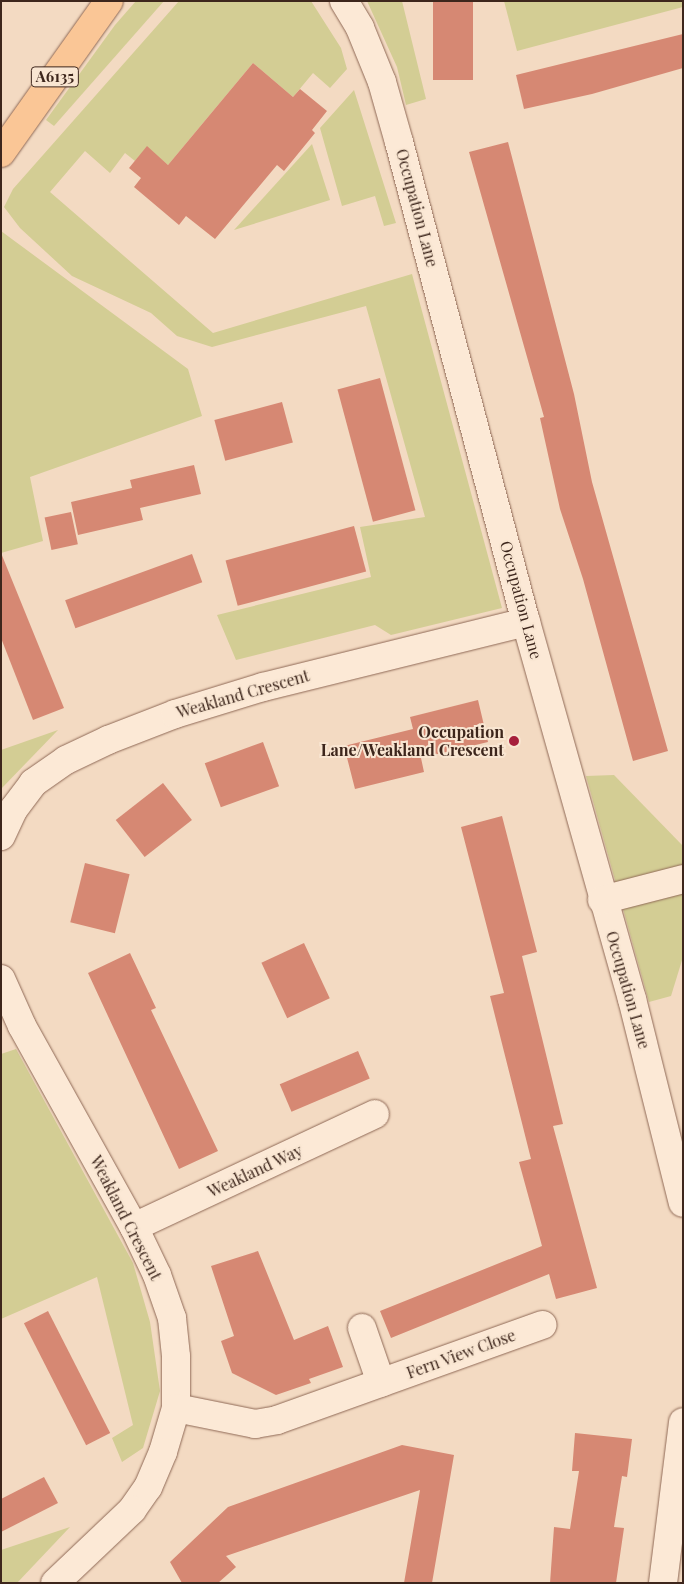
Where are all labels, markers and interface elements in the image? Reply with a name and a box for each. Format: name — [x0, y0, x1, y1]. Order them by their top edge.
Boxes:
road number: A6135 — [30, 64, 80, 90]
street label: Occupation Lane — [392, 147, 442, 269]
street label: Occupation Lane — [496, 539, 546, 661]
street label: Weakland Crescent — [174, 666, 312, 722]
place label: Occupation Lane/Weakland Crescent — [321, 722, 504, 760]
marker: Occupation Lane/Weakland Crescent — [508, 735, 520, 747]
street label: Occupation Lane — [602, 929, 654, 1051]
street label: Weakland Way — [204, 1141, 306, 1201]
street label: Weakland Crescent — [86, 1152, 166, 1284]
street label: Fern View Close — [403, 1325, 519, 1383]

